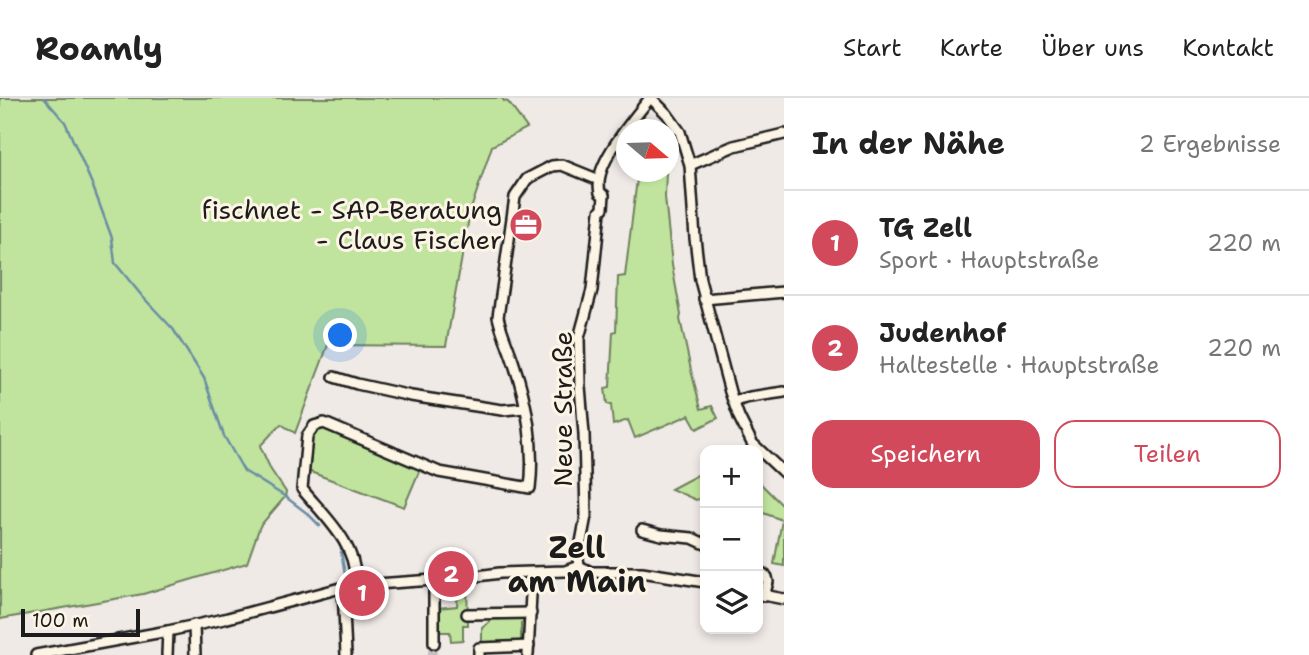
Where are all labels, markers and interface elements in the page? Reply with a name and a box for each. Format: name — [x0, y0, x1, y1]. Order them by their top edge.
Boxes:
text: Roamly — [35, 26, 163, 71]
text: Start — [843, 32, 902, 64]
text: Karte — [940, 32, 1003, 64]
text: Über uns — [1041, 32, 1144, 64]
text: Kontakt — [1182, 32, 1274, 64]
north arrow — [616, 119, 679, 182]
text: In der Nähe — [812, 123, 1005, 164]
text: 2 Ergebnisse — [1139, 129, 1281, 159]
place label: fischnet - SAP-Beratung - Claus Fischer — [202, 192, 502, 257]
office icon: fischnet - SAP-Beratung - Claus Fischer — [507, 206, 545, 244]
text: TG Zell — [879, 210, 972, 245]
text: 1 — [830, 228, 840, 258]
text: 220 m — [1207, 228, 1281, 258]
text: Sport · Hauptstraße — [879, 245, 1099, 275]
text: Judenhof — [879, 315, 1006, 350]
your location — [323, 318, 357, 352]
street label: Neue Straße — [545, 331, 580, 487]
text: 2 — [827, 333, 843, 363]
text: 220 m — [1207, 333, 1281, 363]
text: Haltestelle · Hauptstraße — [879, 350, 1160, 380]
button: Speichern — [812, 420, 1040, 488]
button: Teilen — [1054, 420, 1281, 488]
map controls — [700, 445, 763, 634]
button: + — [700, 445, 763, 508]
button: − — [700, 508, 763, 571]
district label: Zell am Main — [508, 527, 646, 602]
pin: 2 — [428, 548, 474, 600]
pin: 1 — [339, 567, 385, 619]
button: layers — [700, 571, 763, 634]
scale bar — [21, 606, 140, 638]
text: 100 m — [32, 608, 89, 633]

